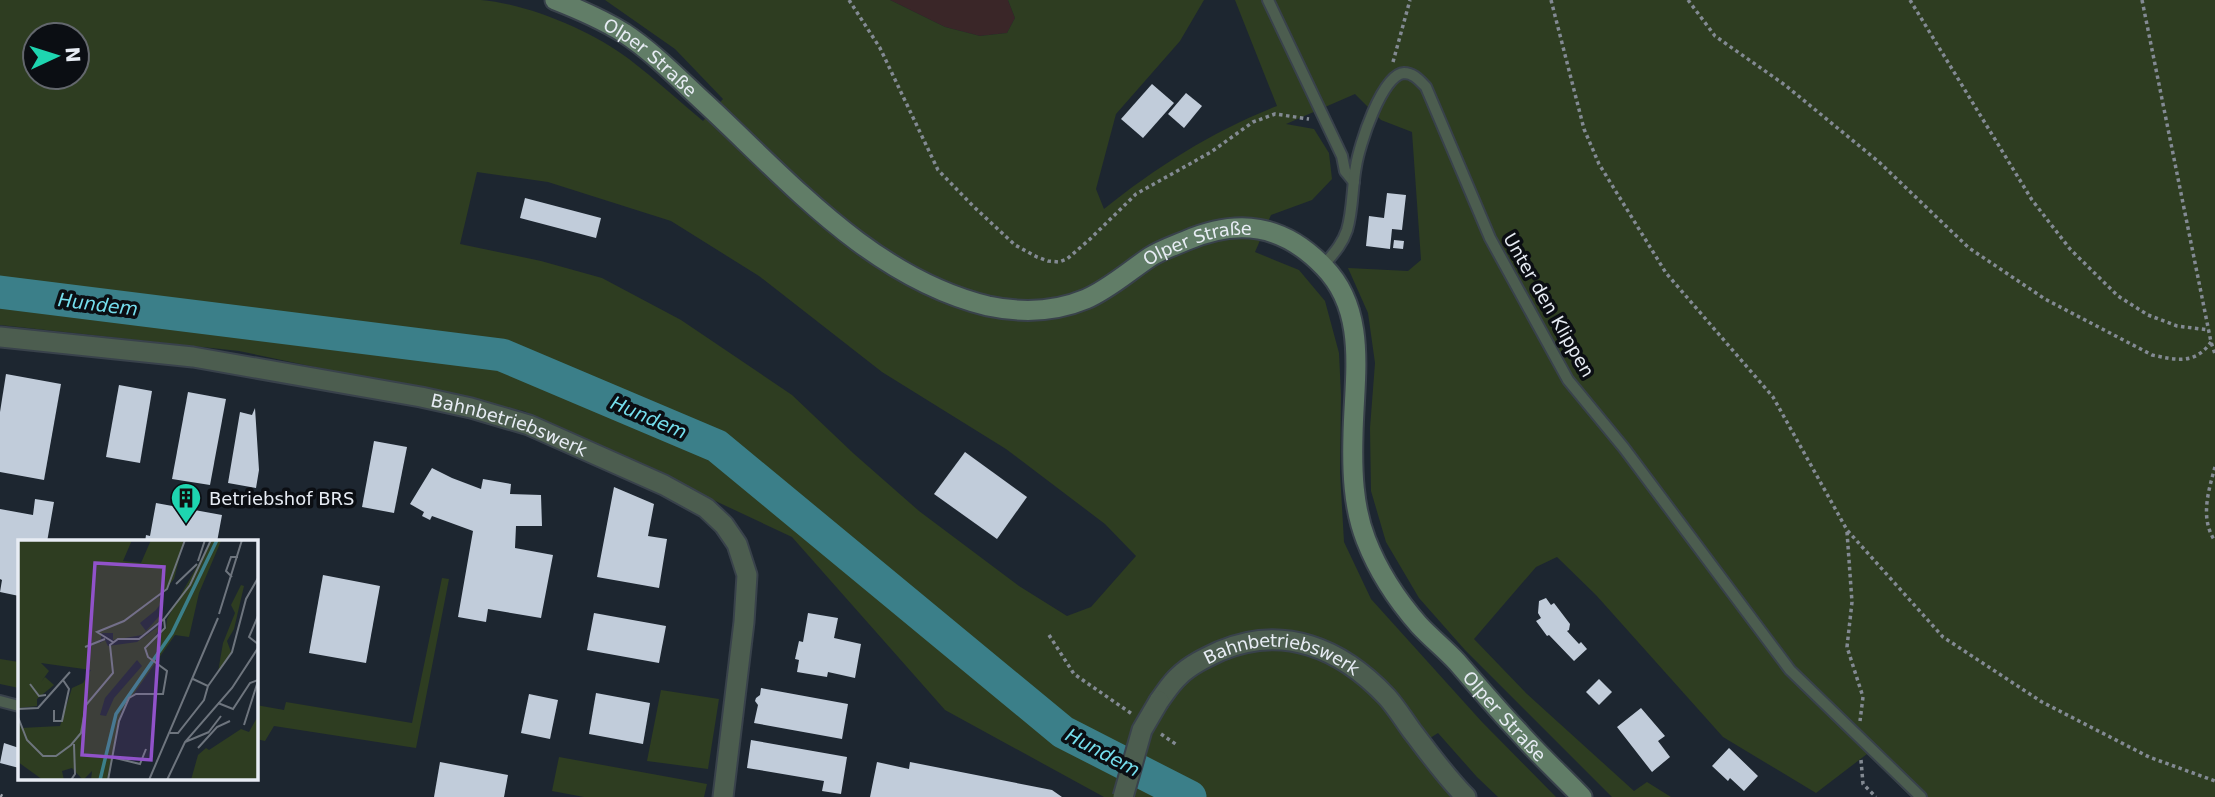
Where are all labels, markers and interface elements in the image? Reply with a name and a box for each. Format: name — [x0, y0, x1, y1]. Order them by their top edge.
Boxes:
street label: Olper Straße — [600, 13, 702, 101]
north arrow — [21, 21, 91, 91]
text: N — [61, 46, 84, 64]
street label: Olper Straße — [1139, 217, 1252, 270]
street label: Unter den Klippen — [1499, 229, 1599, 381]
water label: Hundem — [57, 288, 139, 320]
street label: Bahnbetriebswerk — [429, 389, 591, 460]
water label: Hundem — [608, 391, 690, 443]
building icon: Betriebshof BRS — [169, 481, 203, 525]
place label: Betriebshof BRS — [209, 488, 355, 509]
inset map — [18, 540, 257, 780]
street label: Bahnbetriebswerk — [1200, 629, 1364, 680]
street label: Olper Straße — [1459, 666, 1551, 765]
water label: Hundem — [1062, 723, 1144, 781]

